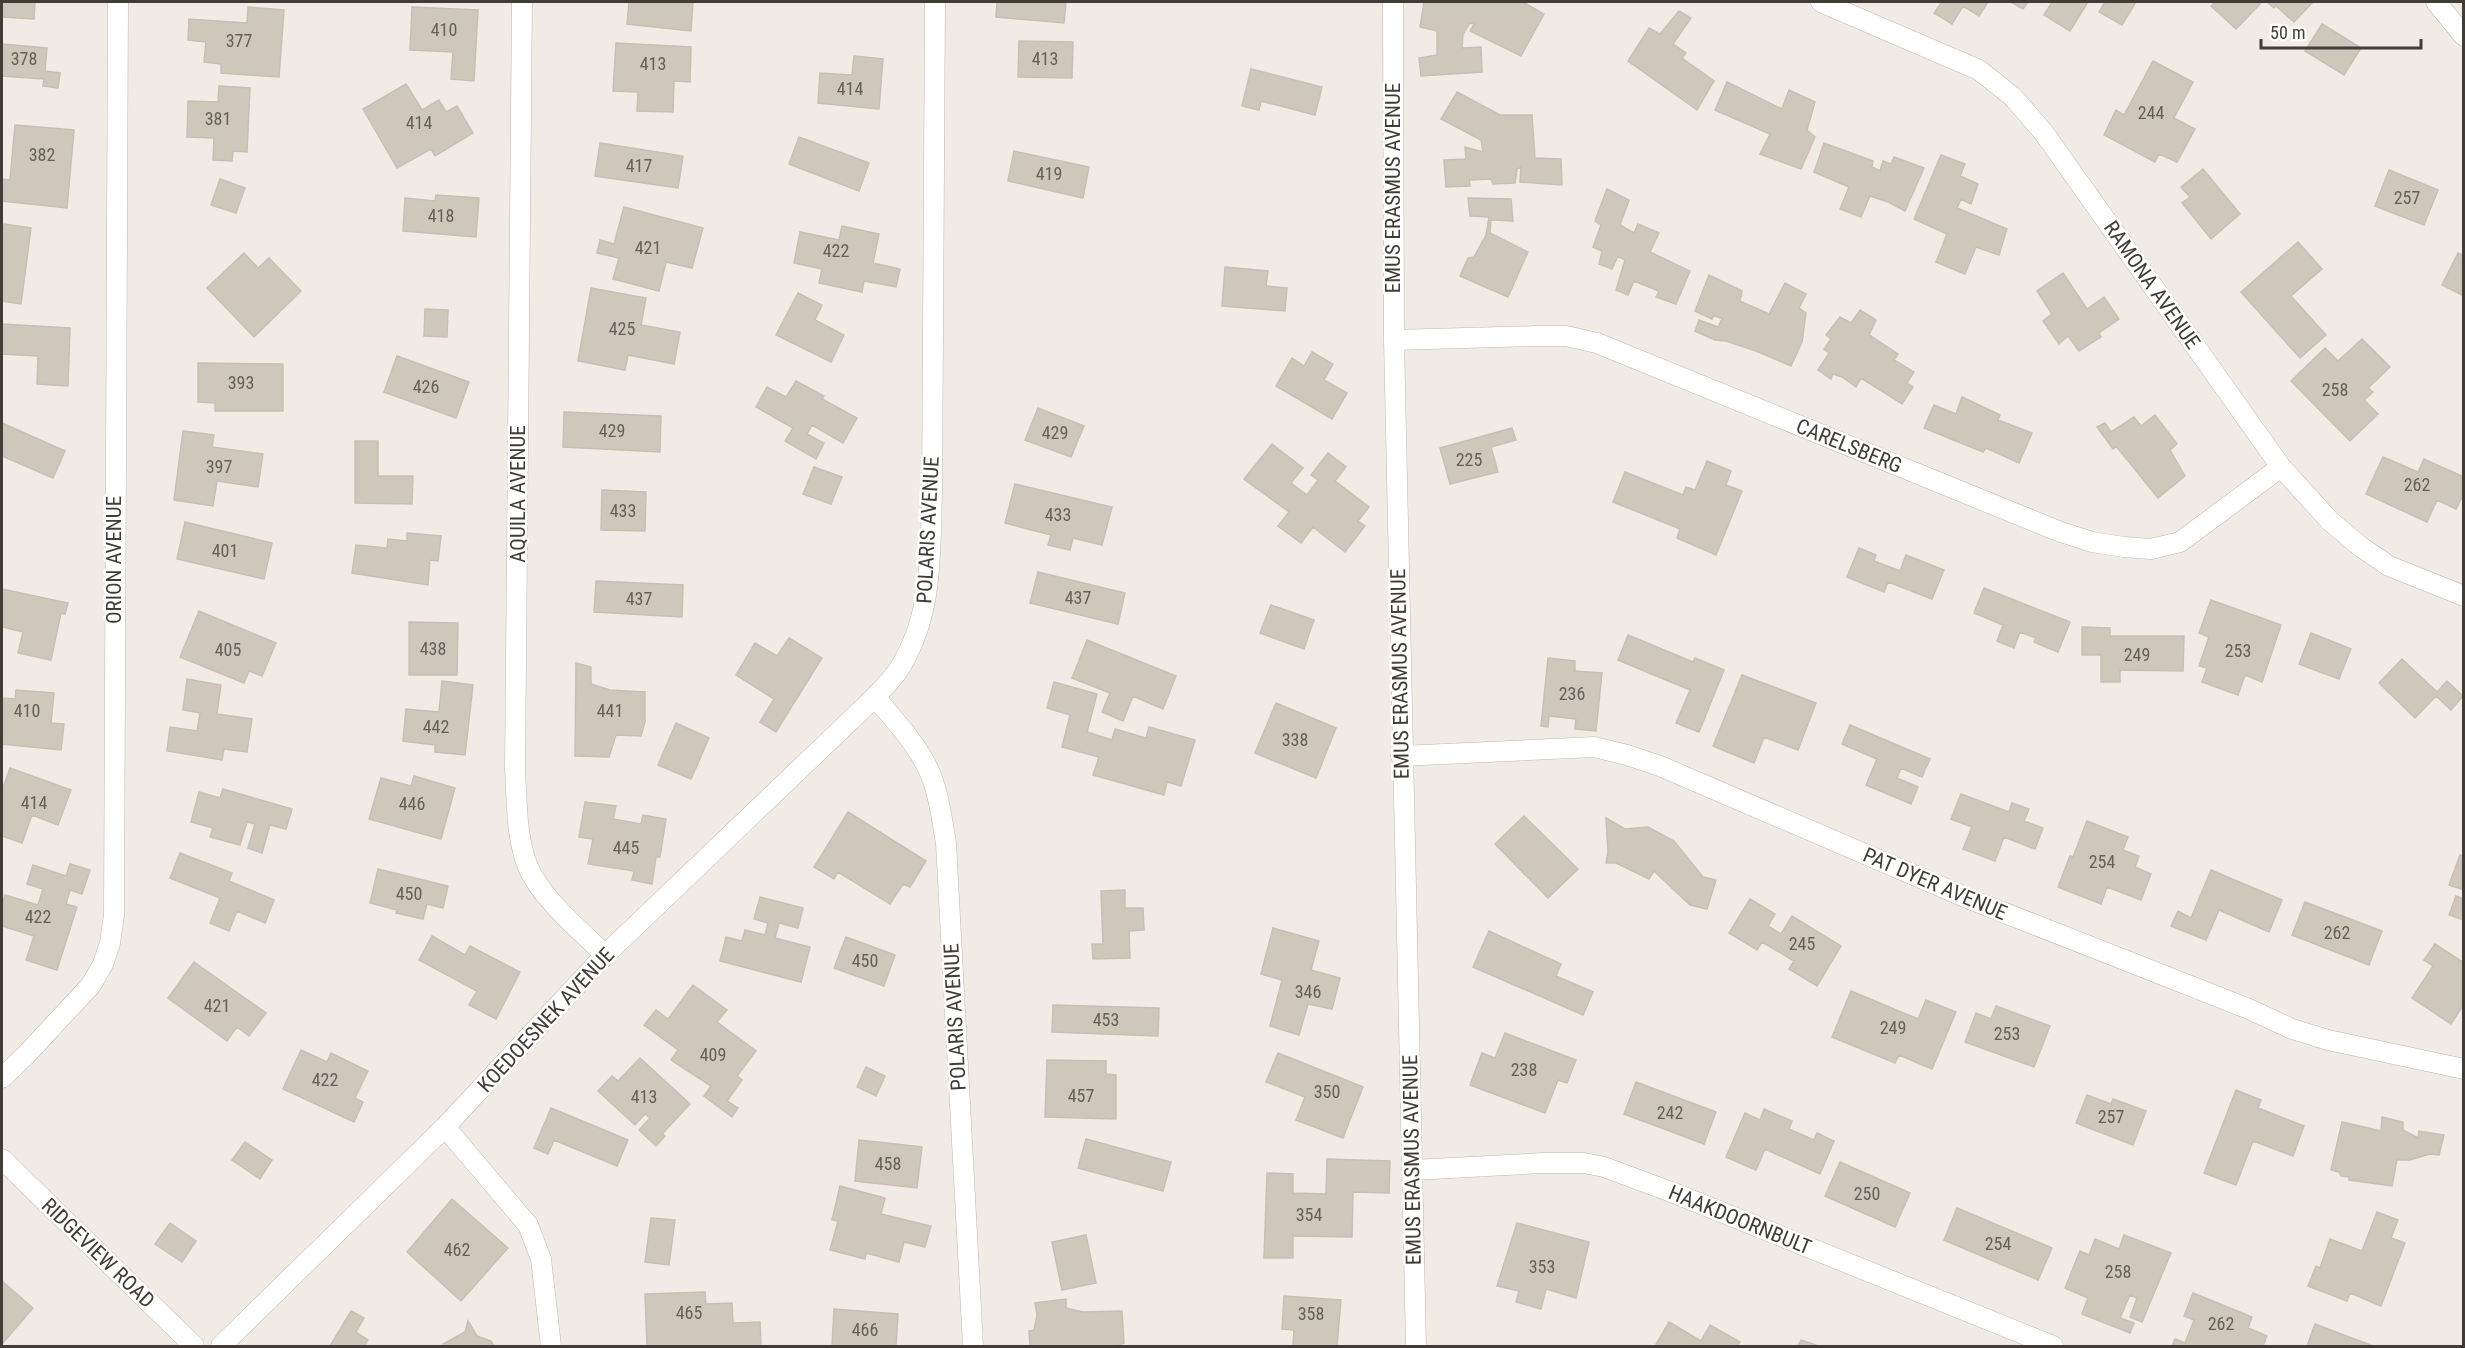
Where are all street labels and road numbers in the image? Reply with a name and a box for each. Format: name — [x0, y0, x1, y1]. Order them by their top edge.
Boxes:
street label: EMUS ERASMUS AVENUE — [1381, 83, 1405, 293]
street label: RAMONA AVENUE — [2099, 216, 2205, 354]
street label: CARELSBERG — [1793, 414, 1905, 478]
street label: AQUILA AVENUE — [506, 425, 530, 563]
street label: POLARIS AVENUE — [912, 456, 944, 604]
street label: ORION AVENUE — [102, 496, 126, 624]
street label: EMUS ERASMUS AVENUE — [1386, 569, 1414, 779]
street label: PAT DYER AVENUE — [1859, 843, 2011, 925]
street label: KOEDOESNEK AVENUE — [473, 943, 619, 1097]
street label: POLARIS AVENUE — [939, 943, 971, 1091]
street label: EMUS ERASMUS AVENUE — [1398, 1055, 1426, 1265]
street label: HAAKDOORNBULT — [1665, 1180, 1815, 1260]
street label: RIDGEVIEW ROAD — [37, 1193, 159, 1313]

